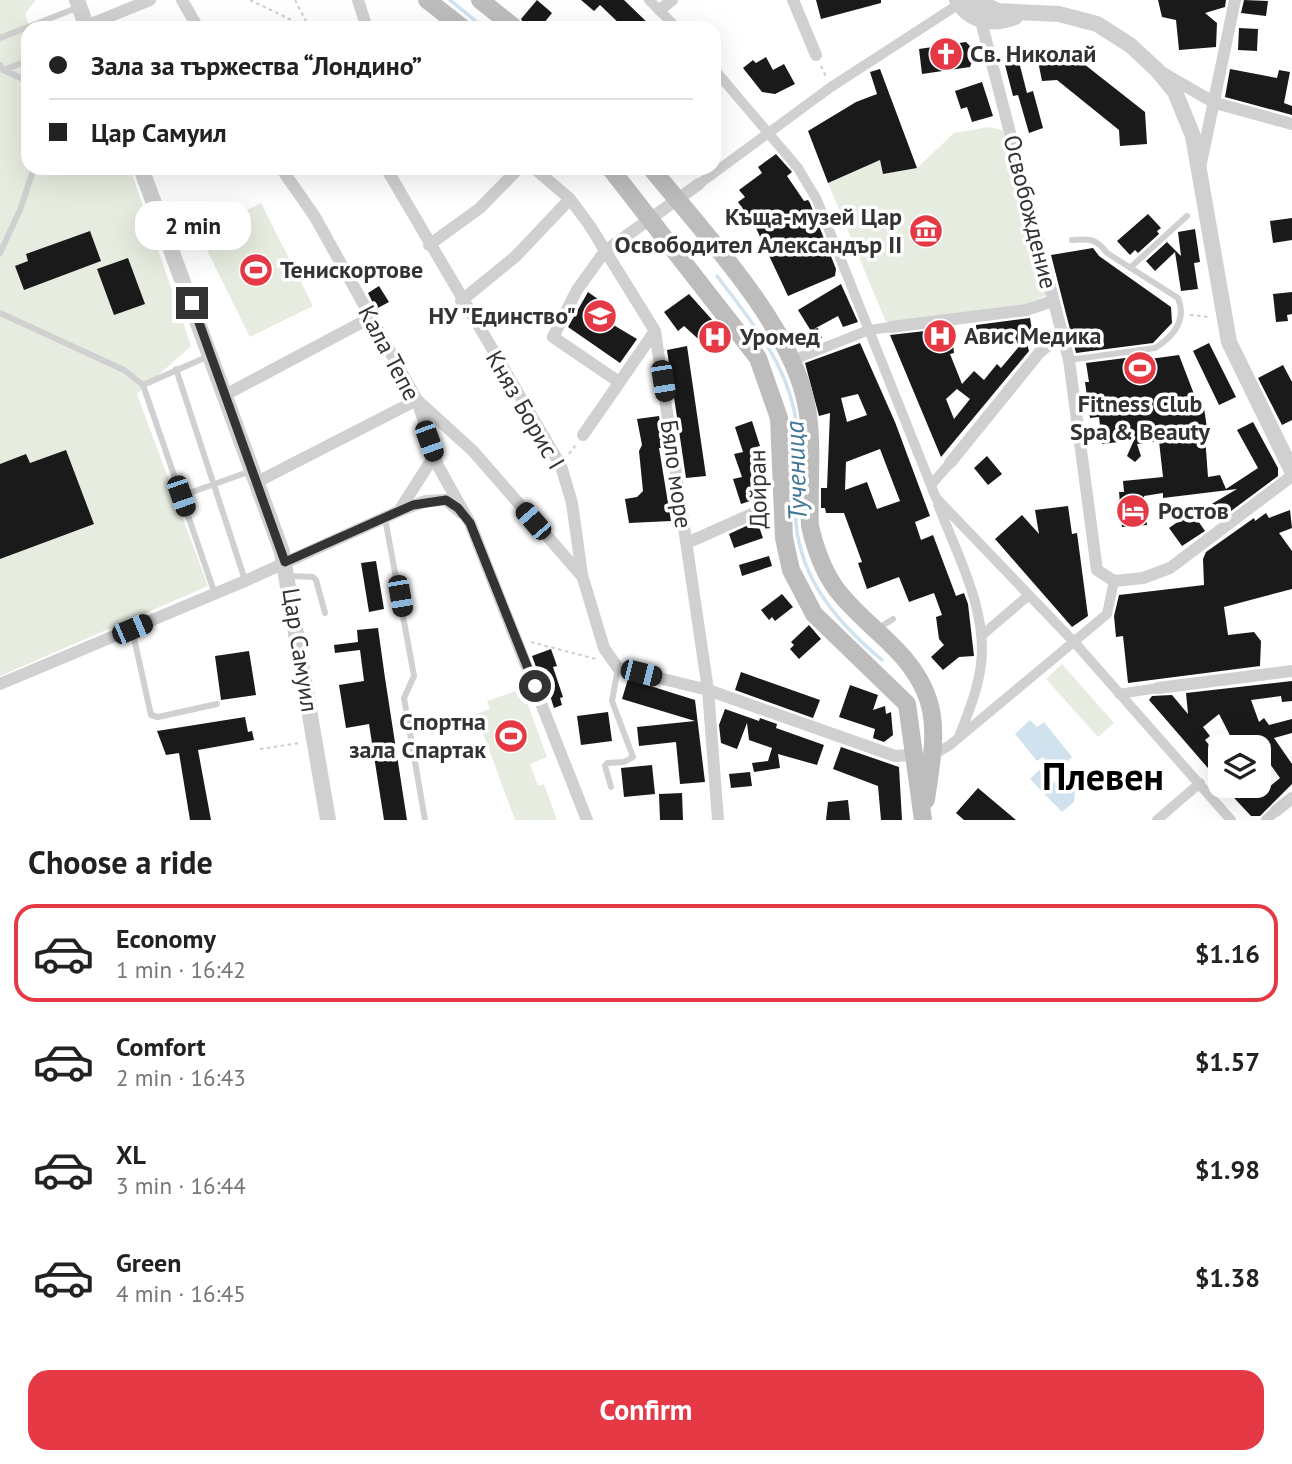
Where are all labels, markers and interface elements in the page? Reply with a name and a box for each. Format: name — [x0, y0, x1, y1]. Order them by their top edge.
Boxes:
church icon: Св. Николай — [927, 35, 965, 73]
place label: Св. Николай — [970, 38, 1096, 69]
text: Зала за тържества “Лондино” — [91, 49, 422, 82]
text: Цар Самуил — [91, 116, 227, 149]
street label: Освобождение — [996, 132, 1065, 292]
place label: Къща-музей Цар Освободител Александър II — [615, 201, 902, 260]
callout: 2 min — [134, 202, 250, 250]
text: 2 min — [165, 211, 221, 240]
museum icon: Къща-музей Цар Освободител Александър II — [907, 212, 945, 250]
sports icon: Тенискортове — [237, 251, 275, 289]
place label: Тенискортове — [280, 254, 423, 285]
route end — [176, 287, 208, 319]
school or university icon: НУ "Единство" — [581, 297, 619, 335]
street label: Кала Тепе — [351, 300, 427, 406]
place label: НУ "Единство" — [428, 300, 576, 331]
hospital icon: Авис Медика — [921, 317, 959, 355]
hospital icon: Уромед — [696, 318, 734, 356]
place label: Авис Медика — [964, 320, 1101, 351]
place label: Уромед — [739, 321, 820, 352]
street label: Княз Борис I — [479, 345, 572, 475]
sports icon: Fitness Club Spa & Beauty — [1121, 349, 1159, 387]
car — [650, 359, 677, 403]
place label: Fitness Club Spa & Beauty — [1070, 388, 1210, 447]
car — [412, 418, 447, 464]
street label: Бяло море — [654, 418, 699, 530]
water label: Тученица — [777, 420, 814, 522]
street label: Дойран — [741, 449, 774, 529]
car — [165, 473, 198, 519]
hotel icon: Ростов — [1114, 492, 1152, 530]
place label: Ростов — [1158, 495, 1229, 526]
car — [512, 498, 555, 544]
car — [387, 573, 414, 619]
street label: Цар Самуил — [275, 586, 326, 714]
car — [109, 611, 156, 647]
car — [619, 658, 664, 688]
route start — [519, 670, 551, 702]
place label: Спортна зала Спартак — [349, 706, 486, 765]
sports icon: Спортна зала Спартак — [492, 717, 530, 755]
map controls — [1208, 735, 1271, 798]
button: layers — [1208, 735, 1271, 798]
district label: Плевен — [1042, 751, 1164, 800]
text: Choose a ride — [28, 841, 213, 883]
icon: car — [32, 922, 95, 985]
text: Economy — [116, 922, 216, 955]
text: $1.16 — [1195, 937, 1260, 970]
text: 1 min · 16:42 — [116, 955, 246, 984]
icon: car — [32, 1030, 95, 1093]
text: Comfort — [116, 1030, 206, 1063]
text: $1.57 — [1195, 1045, 1260, 1078]
text: 2 min · 16:43 — [116, 1063, 246, 1092]
icon: car — [32, 1138, 95, 1201]
text: XL — [116, 1138, 146, 1171]
text: $1.98 — [1195, 1153, 1260, 1186]
text: 3 min · 16:44 — [116, 1171, 246, 1200]
icon: car — [32, 1246, 95, 1309]
text: Green — [116, 1246, 181, 1279]
text: $1.38 — [1195, 1261, 1260, 1294]
text: 4 min · 16:45 — [116, 1279, 246, 1308]
button: Confirm — [28, 1370, 1264, 1450]

